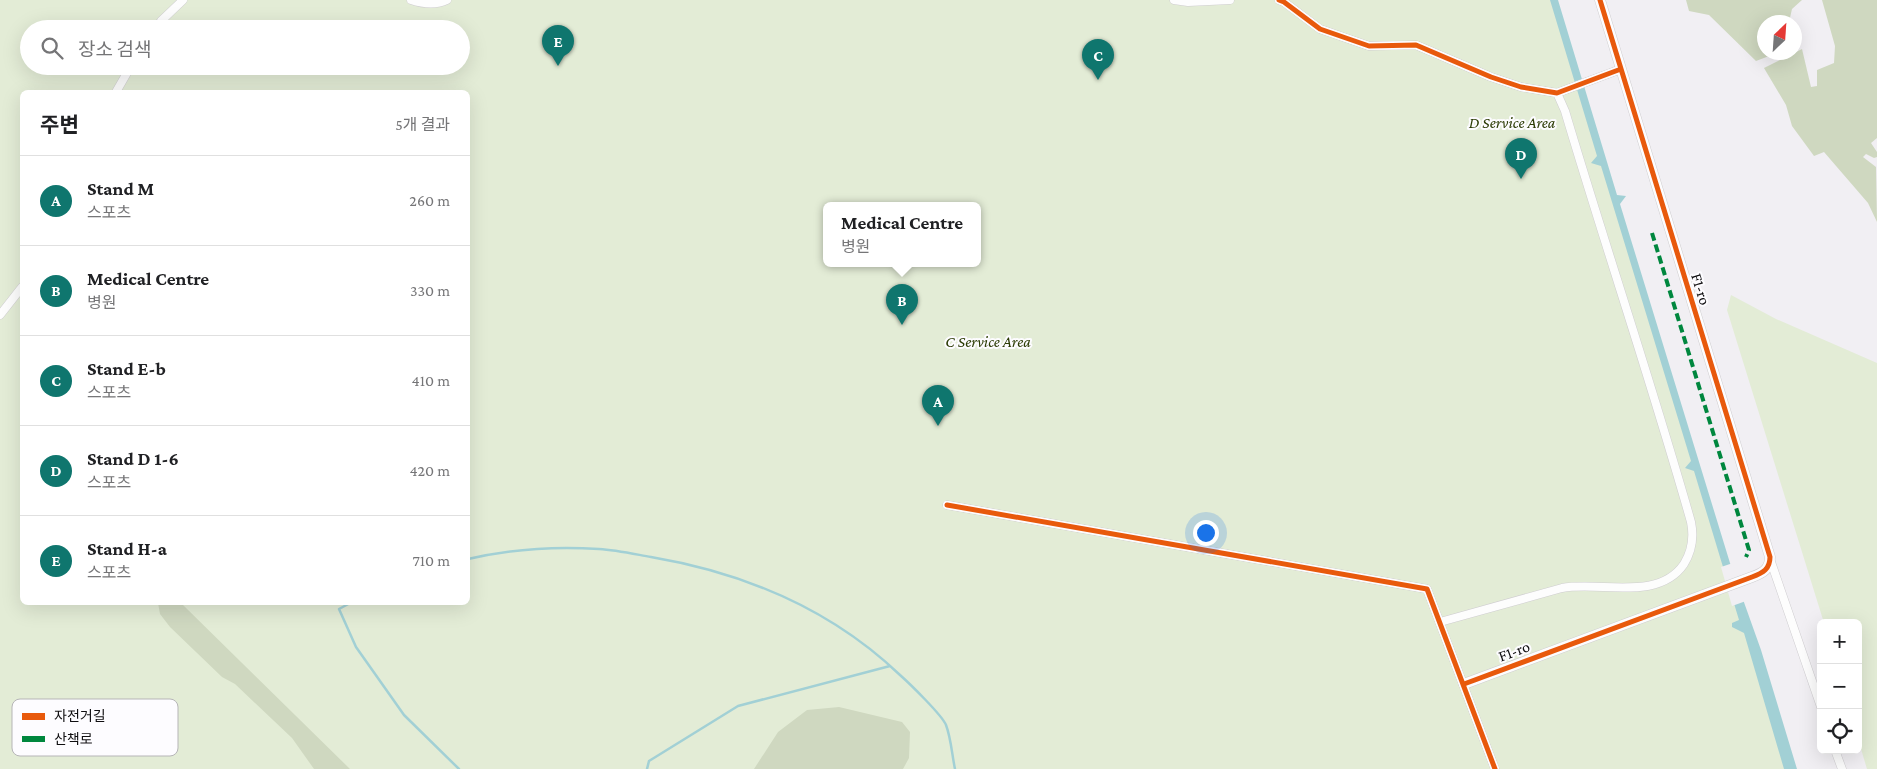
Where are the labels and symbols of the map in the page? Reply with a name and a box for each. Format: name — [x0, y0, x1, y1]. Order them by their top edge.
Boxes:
north arrow — [1757, 15, 1802, 60]
pin: E — [542, 25, 574, 66]
pin: C — [1082, 39, 1114, 80]
park label: D Service Area — [1469, 114, 1556, 131]
pin: D — [1505, 138, 1537, 179]
street label: F1-ro — [1688, 271, 1714, 307]
pin: B — [886, 284, 918, 325]
park label: C Service Area — [945, 333, 1031, 350]
pin: A — [922, 385, 954, 426]
your location — [1193, 520, 1219, 546]
street label: F1-ro — [1496, 637, 1532, 665]
legend — [12, 699, 178, 756]
text: 자전거길 — [54, 708, 106, 724]
text: 산책로 — [54, 731, 93, 747]

